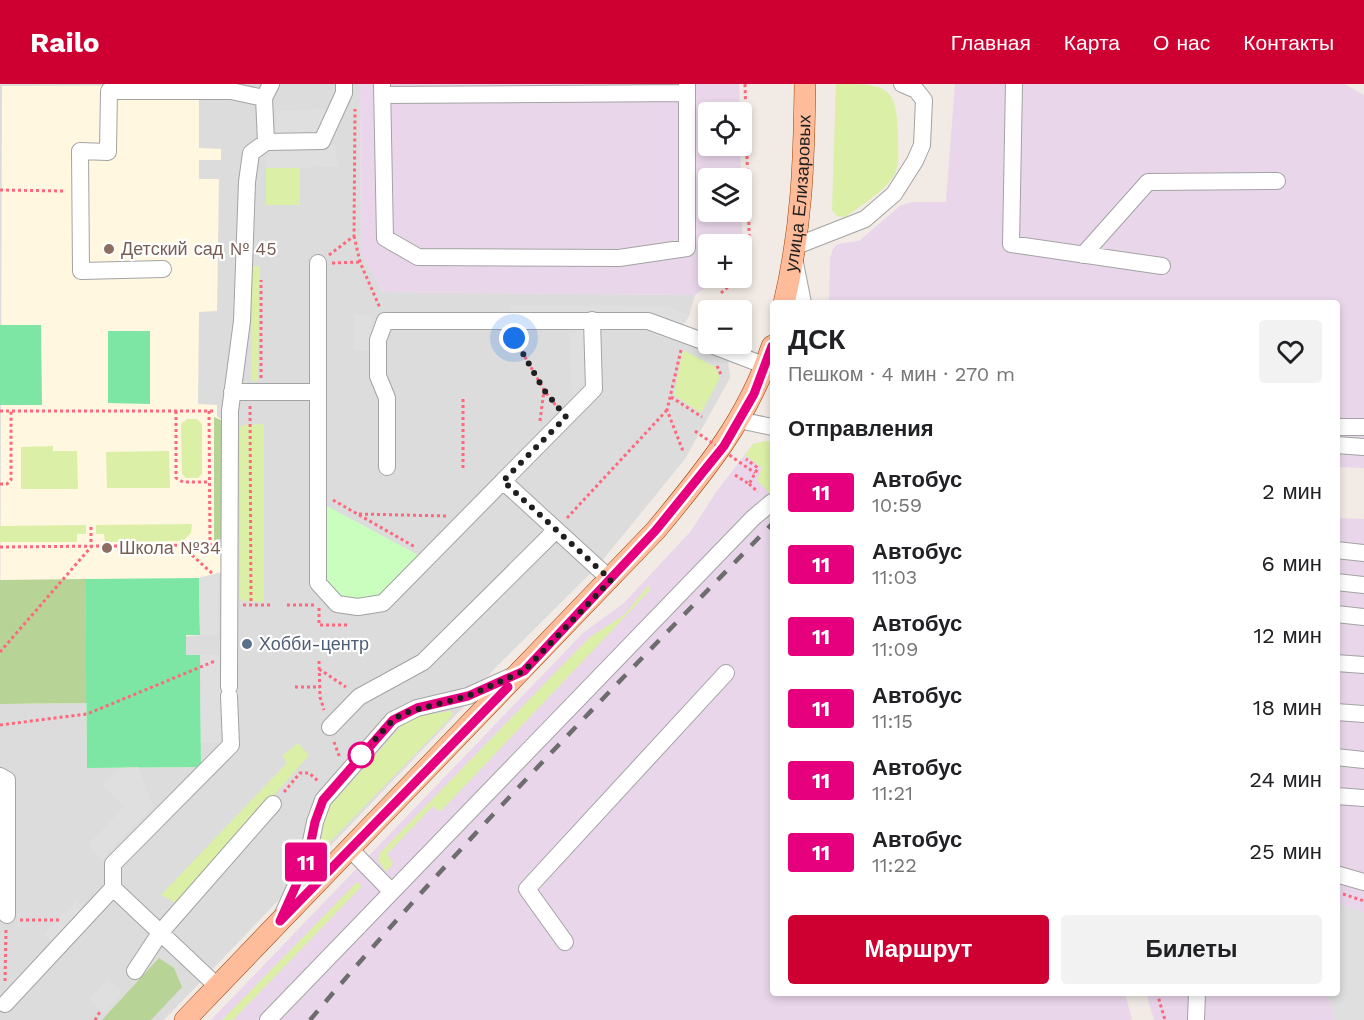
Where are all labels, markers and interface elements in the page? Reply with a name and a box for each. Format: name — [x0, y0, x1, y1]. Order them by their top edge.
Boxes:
text: Railo — [30, 26, 100, 59]
text: Главная — [951, 30, 1031, 55]
text: Карта — [1064, 30, 1120, 55]
text: О нас — [1153, 30, 1210, 55]
text: Контакты — [1243, 30, 1334, 55]
map controls — [698, 102, 752, 354]
button: locate — [698, 102, 752, 156]
street label: улица Елизаровых — [780, 114, 815, 273]
button: layers — [698, 168, 752, 222]
button: + — [698, 234, 752, 288]
place label: Детский сад № 45 — [121, 238, 277, 259]
marker: Детский сад № 45 — [102, 242, 116, 256]
button: − — [698, 300, 752, 354]
button: heart — [1259, 320, 1322, 383]
your location — [499, 323, 529, 353]
text: ДСК — [788, 323, 845, 356]
text: Пешком · 4 мин · 270 m — [788, 362, 1015, 386]
text: Отправления — [788, 416, 934, 441]
text: Автобус — [872, 467, 962, 492]
text: 2 мин — [1262, 479, 1322, 504]
text: 11 — [812, 480, 830, 505]
text: 10:59 — [872, 493, 922, 517]
place label: Школа №34 — [119, 537, 221, 558]
text: Автобус — [872, 539, 962, 564]
marker: Школа №34 — [100, 541, 114, 555]
text: 6 мин — [1262, 551, 1322, 576]
text: 11 — [812, 552, 830, 577]
text: 11:03 — [872, 565, 917, 589]
text: Автобус — [872, 611, 962, 636]
text: 12 мин — [1254, 623, 1322, 648]
text: 11 — [812, 624, 830, 649]
place label: Хобби-центр — [259, 633, 369, 654]
marker: Хобби-центр — [240, 637, 254, 651]
text: 11:09 — [872, 637, 918, 661]
text: Автобус — [872, 683, 962, 708]
text: 18 мин — [1253, 695, 1322, 720]
text: 11 — [812, 696, 830, 721]
text: 11:15 — [872, 709, 913, 733]
unlabelled marker — [348, 742, 374, 768]
text: Автобус — [872, 755, 962, 780]
text: 24 мин — [1249, 767, 1322, 792]
text: 11 — [812, 768, 830, 793]
text: 11:21 — [872, 781, 913, 805]
text: Автобус — [872, 827, 962, 852]
text: 25 мин — [1249, 839, 1322, 864]
text: 11 — [812, 840, 830, 865]
line badge: 11 — [279, 842, 333, 882]
text: 11 — [297, 850, 315, 875]
text: 11:22 — [872, 853, 917, 877]
button: Маршрут — [788, 915, 1049, 984]
button: Билеты — [1061, 915, 1322, 984]

